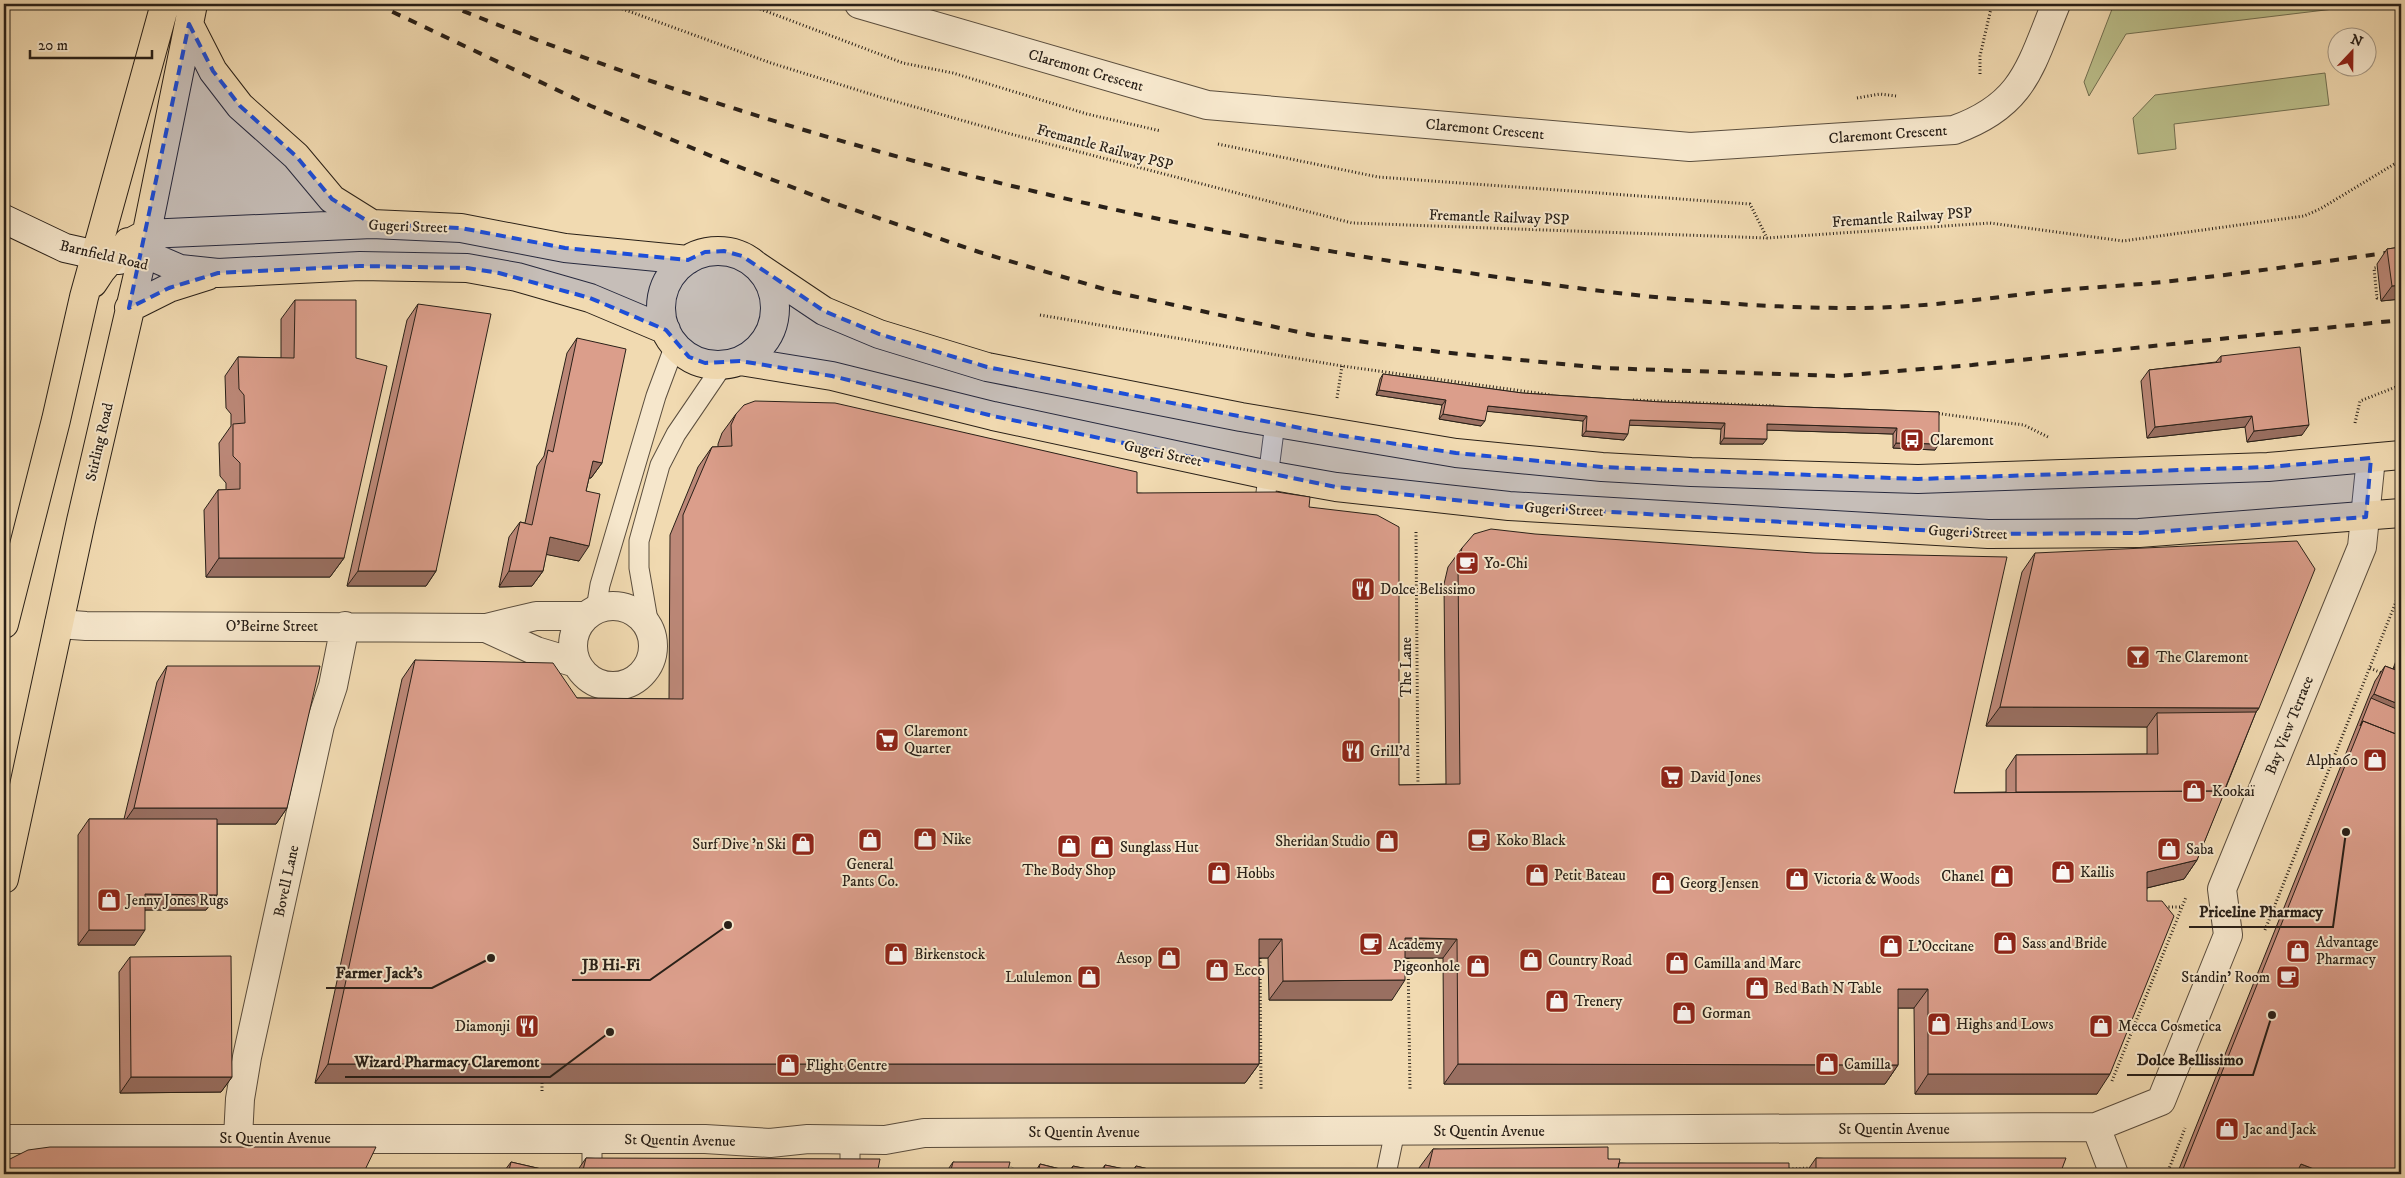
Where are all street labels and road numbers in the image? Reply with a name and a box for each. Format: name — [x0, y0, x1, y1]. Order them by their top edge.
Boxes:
street label: Claremont Crescent — [1026, 45, 1146, 96]
street label: Claremont Crescent — [1425, 115, 1545, 144]
street label: Fremantle Railway PSP — [1035, 120, 1175, 175]
street label: Claremont Crescent — [1828, 121, 1948, 148]
street label: Fremantle Railway PSP — [1831, 203, 1973, 232]
street label: Fremantle Railway PSP — [1428, 206, 1570, 229]
street label: Gugeri Street — [368, 216, 448, 237]
street label: Barnfield Road — [58, 236, 150, 275]
street label: Stirling Road — [81, 401, 118, 483]
street label: Gugeri Street — [1122, 436, 1204, 471]
street label: Gugeri Street — [1524, 498, 1604, 521]
street label: Gugeri Street — [1928, 521, 2008, 544]
street label: O'Beirne Street — [226, 617, 318, 636]
street label: The Lane — [1397, 637, 1416, 697]
street label: Bay View Terrace — [2261, 673, 2318, 777]
street label: Bovell Lane — [270, 843, 303, 919]
street label: St Quentin Avenue — [1838, 1120, 1950, 1139]
street label: St Quentin Avenue — [1433, 1122, 1545, 1141]
street label: St Quentin Avenue — [1028, 1123, 1140, 1142]
street label: St Quentin Avenue — [219, 1129, 331, 1148]
street label: St Quentin Avenue — [624, 1130, 736, 1151]

